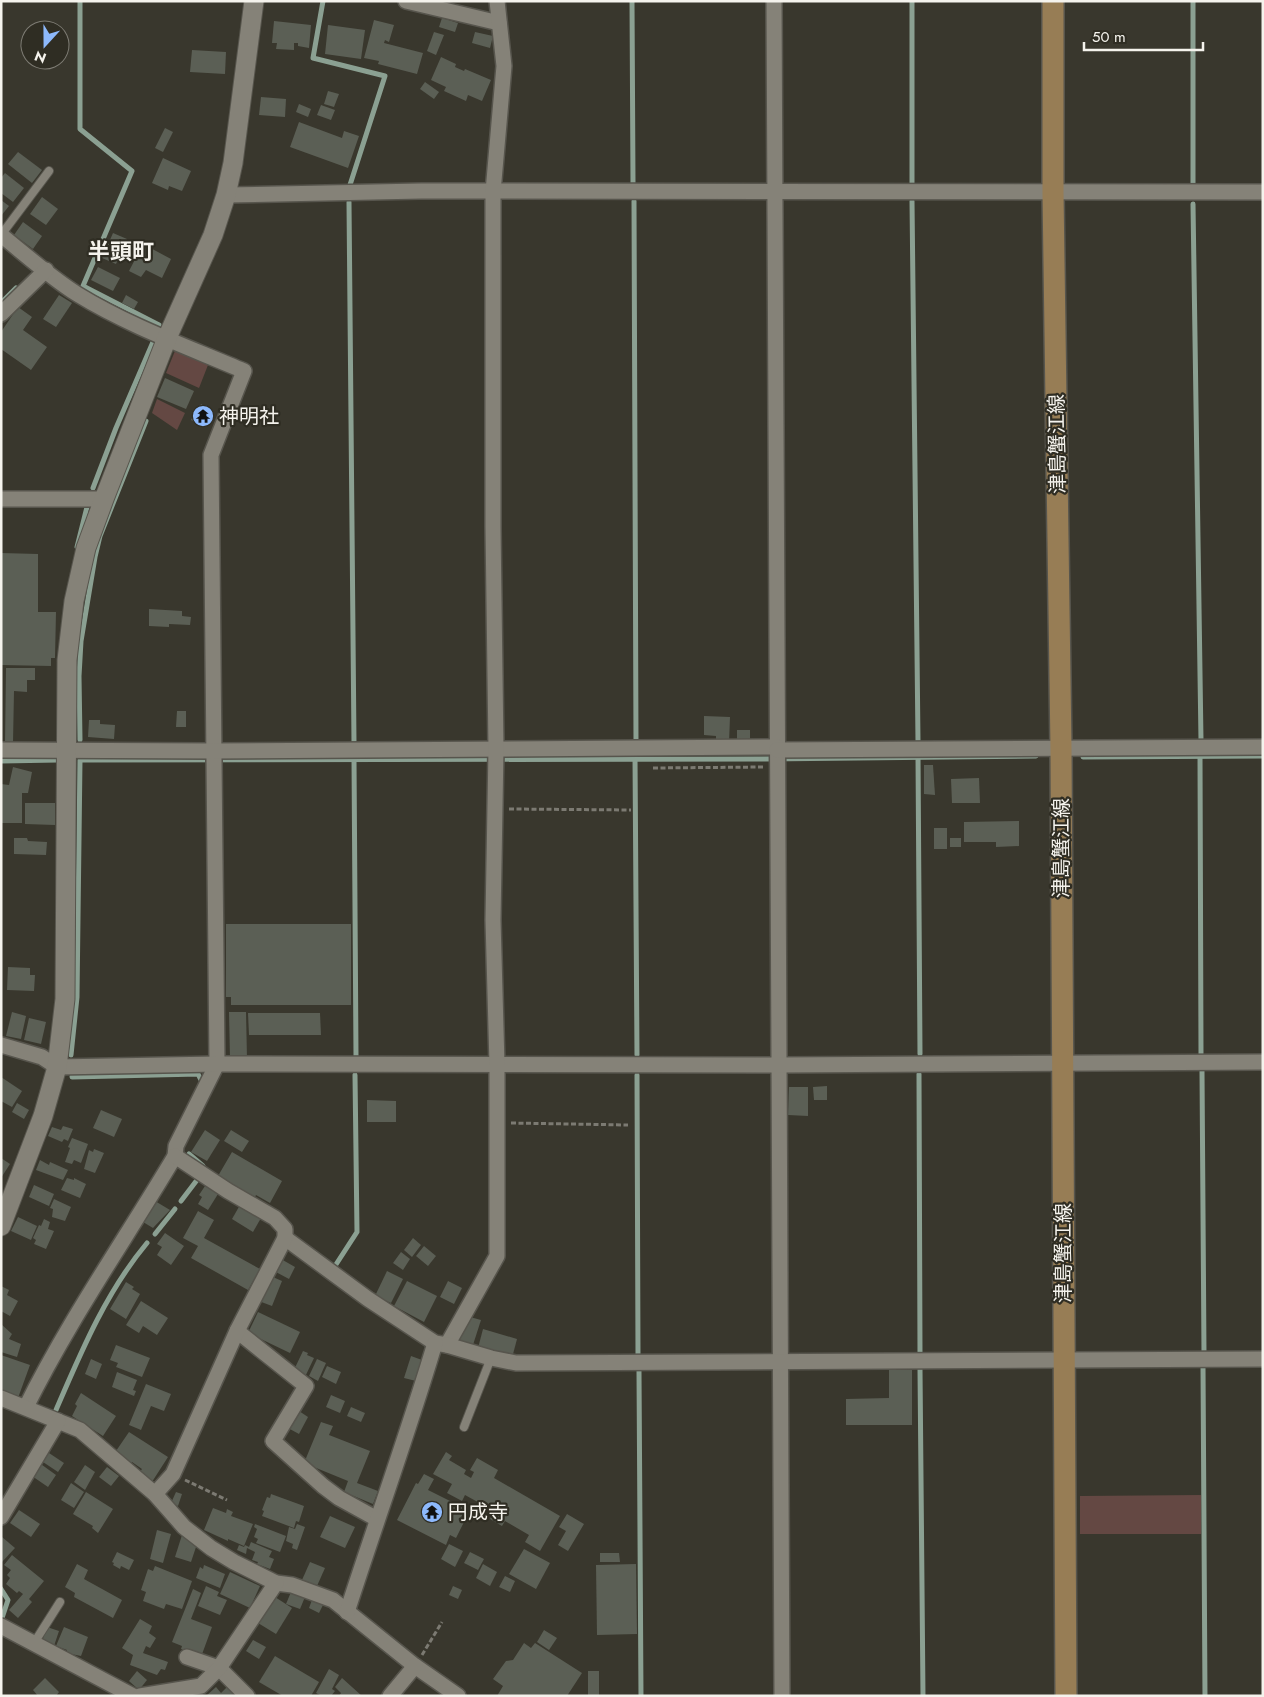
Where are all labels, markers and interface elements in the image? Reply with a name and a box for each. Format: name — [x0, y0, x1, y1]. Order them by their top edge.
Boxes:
north arrow — [20, 20, 70, 70]
scale bar — [1084, 20, 1203, 52]
text: 50 m — [1092, 26, 1126, 48]
text: N — [32, 46, 49, 68]
district label: 半頭町 — [88, 235, 154, 267]
street label: 津島蟹江線 — [1042, 394, 1073, 494]
place label: 神明社 — [219, 402, 279, 431]
temple icon: 神明社 — [191, 404, 215, 428]
street label: 津島蟹江線 — [1047, 798, 1076, 898]
street label: 津島蟹江線 — [1049, 1203, 1078, 1303]
place label: 円成寺 — [448, 1498, 508, 1527]
temple icon: 円成寺 — [420, 1500, 444, 1524]

